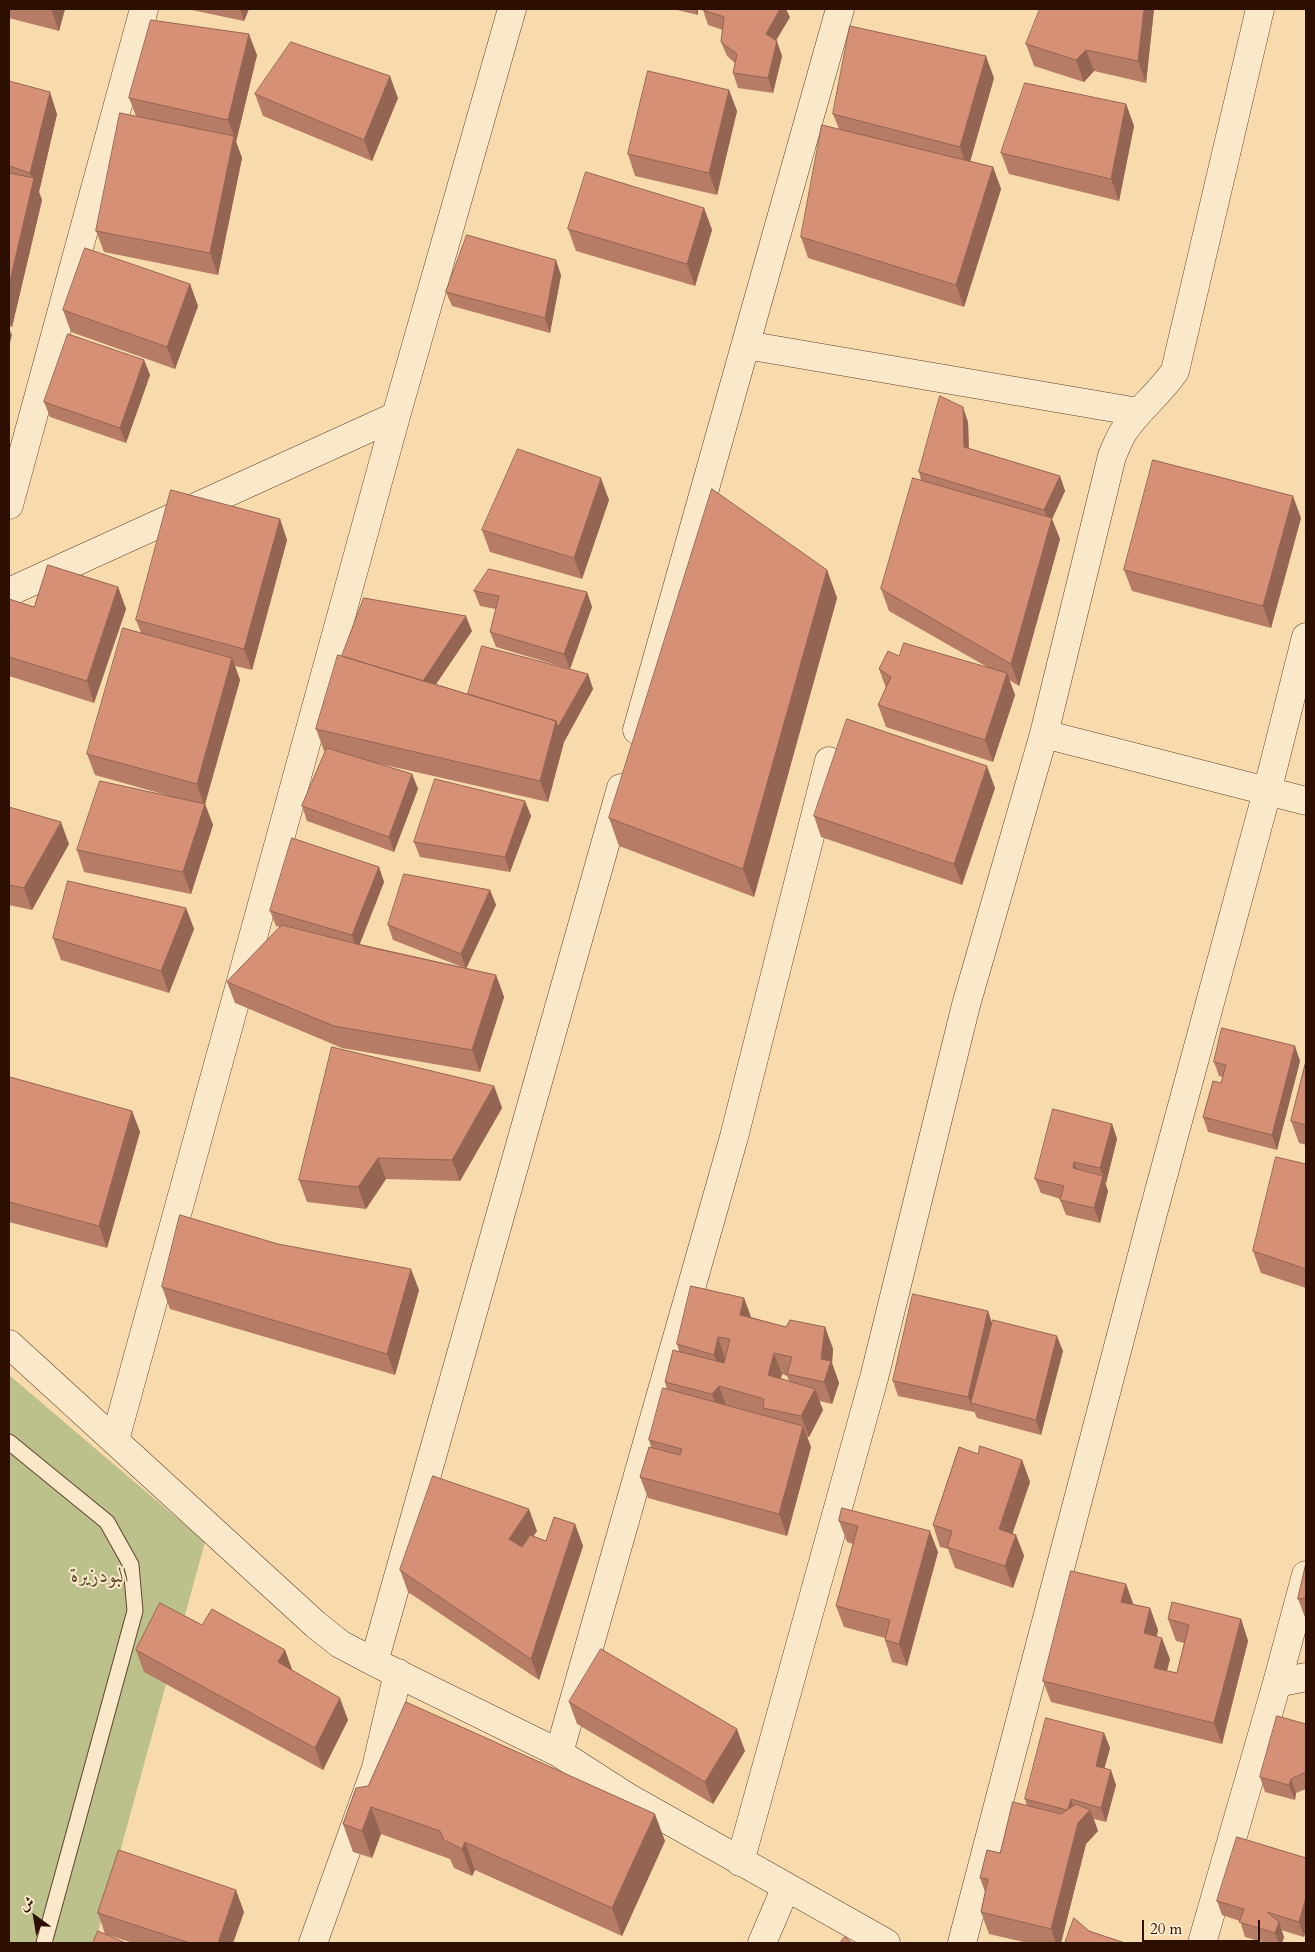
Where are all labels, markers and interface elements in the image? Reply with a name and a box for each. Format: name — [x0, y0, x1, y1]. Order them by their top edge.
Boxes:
park label: البودزيرة — [71, 1564, 129, 1590]
north arrow — [10, 1892, 60, 1942]
text: ش — [16, 1892, 38, 1916]
scale bar — [1145, 1910, 1262, 1942]
text: 20 m — [1150, 1919, 1182, 1939]

